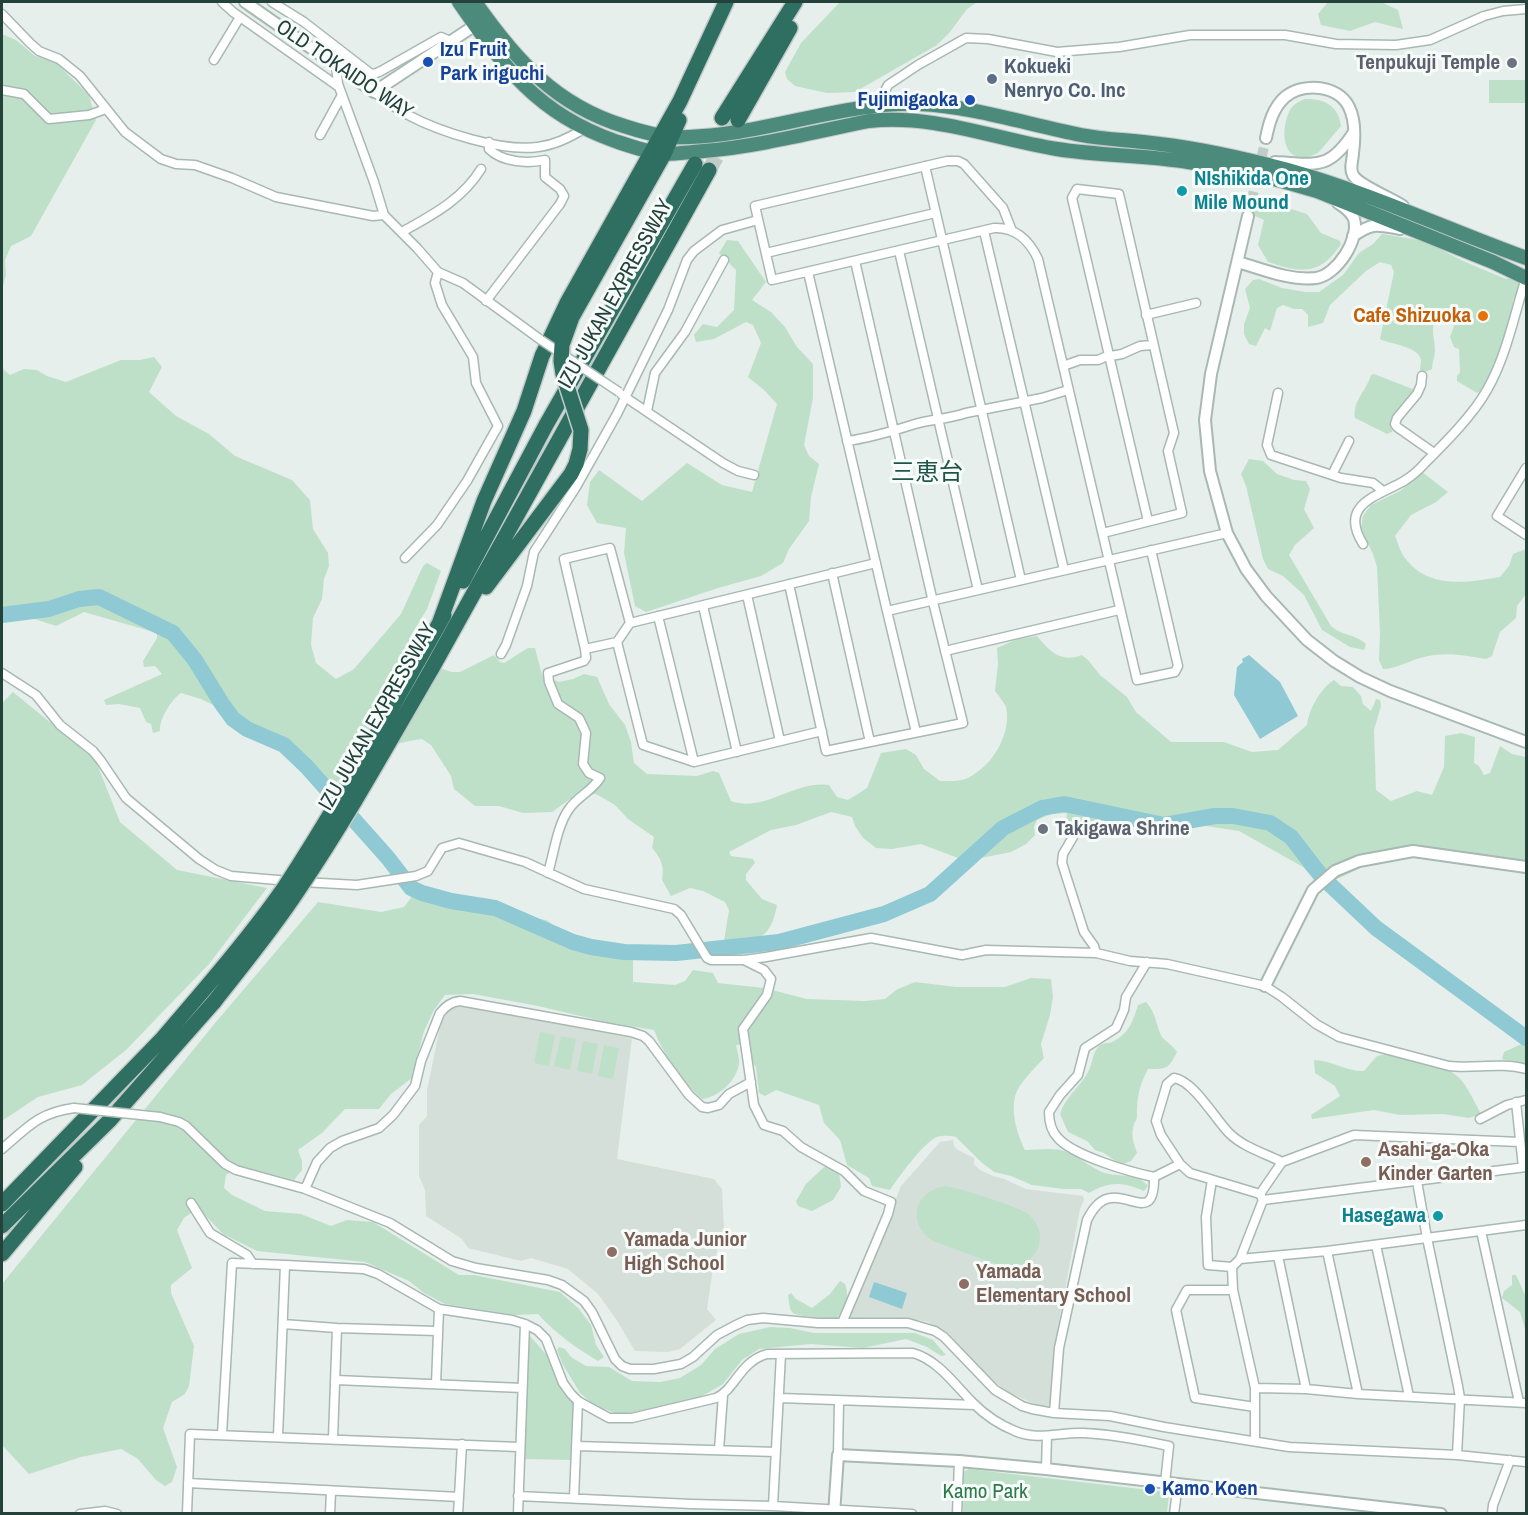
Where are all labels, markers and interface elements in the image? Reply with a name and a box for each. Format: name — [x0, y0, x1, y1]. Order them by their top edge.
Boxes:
street label: OLD TOKAIDO WAY — [271, 15, 417, 125]
place label: Izu Fruit Park iriguchi — [440, 37, 544, 87]
place label: Tenpukuji Temple — [1356, 50, 1500, 76]
place label: Kokueki Nenryo Co. Inc — [1004, 54, 1126, 104]
marker: Izu Fruit Park iriguchi — [421, 55, 435, 69]
marker: Tenpukuji Temple — [1505, 56, 1519, 70]
marker: Kokueki Nenryo Co. Inc — [985, 72, 999, 86]
place label: Fujimigaoka — [858, 87, 958, 113]
marker: Fujimigaoka — [963, 93, 977, 107]
place label: NIshikida One Mile Mound — [1194, 166, 1309, 216]
marker: NIshikida One Mile Mound — [1175, 184, 1189, 198]
street label: IZU JUKAN EXPRESSWAY — [553, 195, 679, 393]
place label: Cafe Shizuoka — [1353, 303, 1471, 329]
marker: Cafe Shizuoka — [1476, 309, 1490, 323]
district label: 三恵台 — [891, 460, 963, 488]
street label: IZU JUKAN EXPRESSWAY — [314, 619, 442, 815]
place label: Takigawa Shrine — [1055, 816, 1190, 842]
marker: Takigawa Shrine — [1036, 822, 1050, 836]
place label: Asahi-ga-Oka Kinder Garten — [1378, 1137, 1493, 1187]
marker: Asahi-ga-Oka Kinder Garten — [1359, 1155, 1373, 1169]
place label: Hasegawa — [1342, 1203, 1426, 1229]
marker: Hasegawa — [1431, 1209, 1445, 1223]
place label: Yamada Junior High School — [624, 1227, 747, 1277]
marker: Yamada Junior High School — [605, 1245, 619, 1259]
place label: Yamada Elementary School — [976, 1259, 1131, 1309]
marker: Yamada Elementary School — [957, 1277, 971, 1291]
place label: Kamo Koen — [1162, 1476, 1258, 1502]
park label: Kamo Park — [942, 1479, 1028, 1505]
marker: Kamo Koen — [1143, 1482, 1157, 1496]

